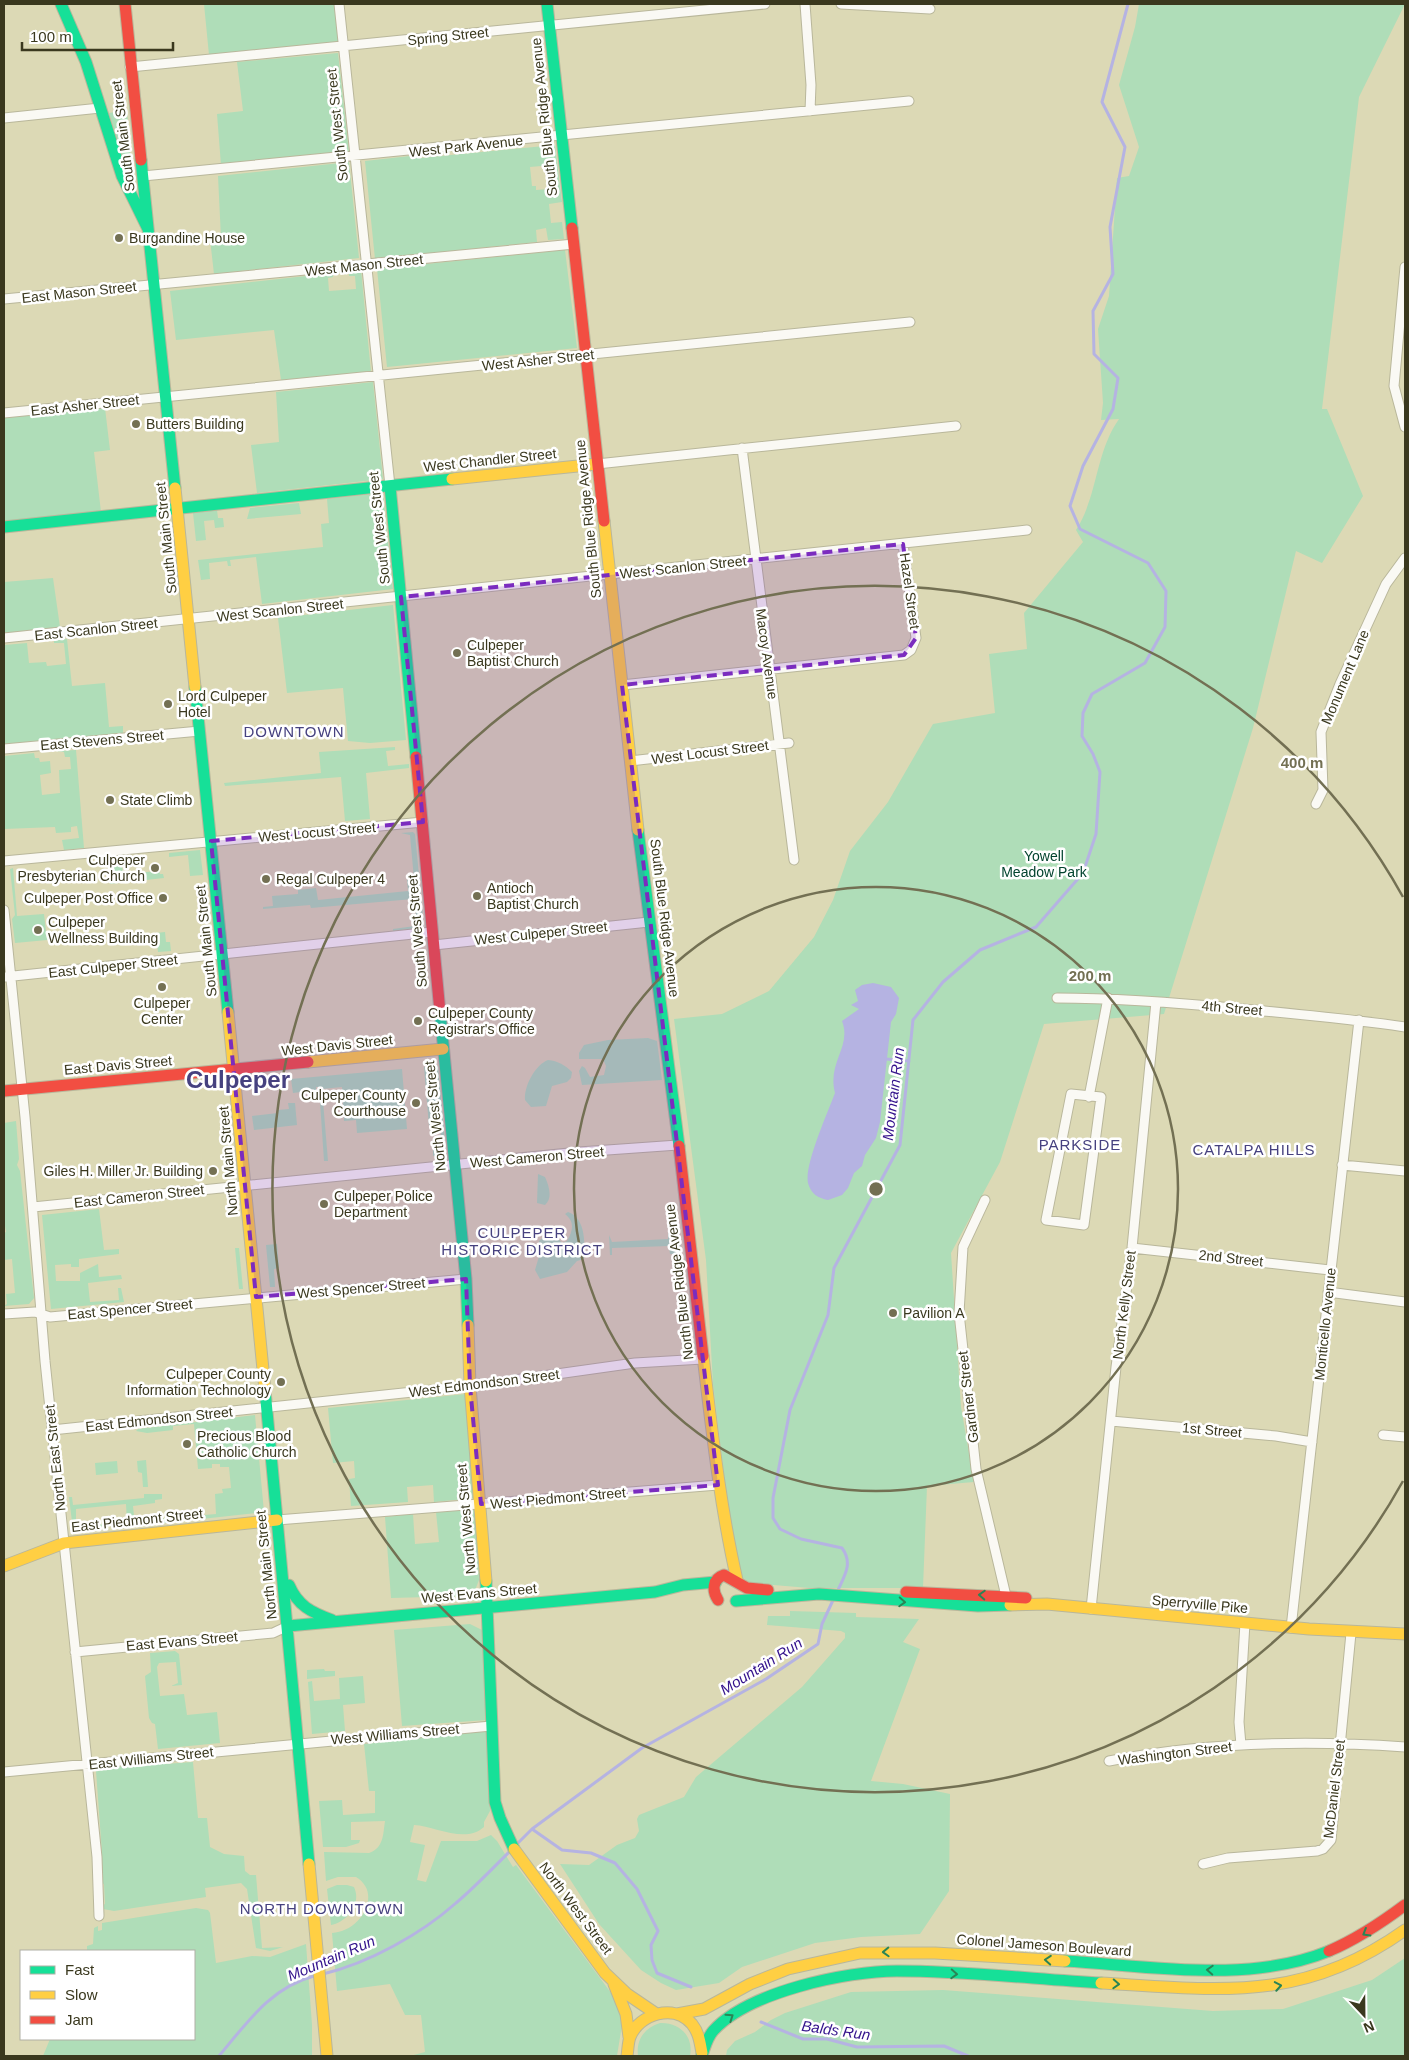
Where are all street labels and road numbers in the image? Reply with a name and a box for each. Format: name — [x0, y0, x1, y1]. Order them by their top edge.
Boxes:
street label: Spring Street — [407, 24, 490, 48]
street label: South Blue Ridge Avenue — [528, 37, 560, 197]
street label: South West Street — [323, 68, 351, 182]
street label: South Main Street — [108, 79, 138, 193]
street label: West Park Avenue — [408, 132, 524, 160]
street label: West Mason Street — [304, 251, 424, 279]
street label: East Mason Street — [21, 278, 137, 306]
street label: West Asher Street — [481, 346, 595, 374]
street label: East Asher Street — [30, 391, 140, 419]
street label: South Blue Ridge Avenue — [572, 439, 604, 599]
street label: West Chandler Street — [423, 445, 557, 475]
street label: South West Street — [365, 471, 393, 585]
street label: South Main Street — [152, 481, 180, 595]
street label: West Scanlon Street — [619, 552, 747, 582]
street label: Hazel Street — [897, 552, 923, 630]
street label: West Scanlon Street — [216, 595, 344, 625]
street label: Macoy Avenue — [753, 608, 781, 701]
street label: East Scanlon Street — [34, 615, 158, 643]
street label: Monument Lane — [1318, 627, 1372, 727]
street label: East Stevens Street — [40, 727, 164, 753]
street label: West Locust Street — [650, 737, 770, 767]
street label: West Locust Street — [258, 819, 377, 845]
street label: South Blue Ridge Avenue — [647, 838, 683, 998]
street label: South West Street — [404, 874, 430, 988]
street label: South Main Street — [192, 884, 220, 998]
street label: West Culpeper Street — [474, 918, 608, 948]
street label: East Culpeper Street — [48, 951, 179, 981]
street label: 4th Street — [1201, 997, 1263, 1019]
street label: West Davis Street — [281, 1031, 394, 1059]
street label: East Davis Street — [63, 1052, 173, 1078]
street label: North West Street — [421, 1060, 449, 1172]
street label: North Main Street — [215, 1106, 241, 1216]
street label: West Cameron Street — [469, 1143, 605, 1171]
street label: East Cameron Street — [73, 1181, 205, 1211]
street label: North Blue Ridge Avenue — [661, 1203, 697, 1361]
street label: 2nd Street — [1198, 1247, 1264, 1269]
street label: North Kelly Street — [1109, 1249, 1139, 1360]
street label: Monticello Avenue — [1311, 1267, 1339, 1381]
street label: West Spencer Street — [296, 1274, 426, 1302]
street label: East Spencer Street — [67, 1296, 193, 1322]
street label: Gardner Street — [954, 1350, 982, 1444]
street label: West Edmondson Street — [408, 1366, 560, 1400]
street label: East Edmondson Street — [85, 1403, 233, 1435]
street label: North East Street — [41, 1404, 69, 1512]
street label: 1st Street — [1181, 1419, 1243, 1441]
street label: North West Street — [453, 1463, 479, 1575]
street label: West Piedmont Street — [490, 1484, 626, 1512]
street label: East Piedmont Street — [70, 1505, 204, 1535]
street label: North Main Street — [252, 1510, 280, 1620]
street label: West Evans Street — [421, 1580, 537, 1606]
street label: Sperryville Pike — [1151, 1592, 1249, 1616]
street label: East Evans Street — [125, 1628, 239, 1654]
street label: West Williams Street — [330, 1720, 460, 1748]
street label: Washington Street — [1117, 1738, 1233, 1768]
street label: McDaniel Street — [1320, 1738, 1348, 1839]
street label: East Williams Street — [88, 1743, 214, 1773]
street label: North West Street — [536, 1859, 616, 1957]
street label: Colonel Jameson Boulevard — [956, 1931, 1132, 1959]

